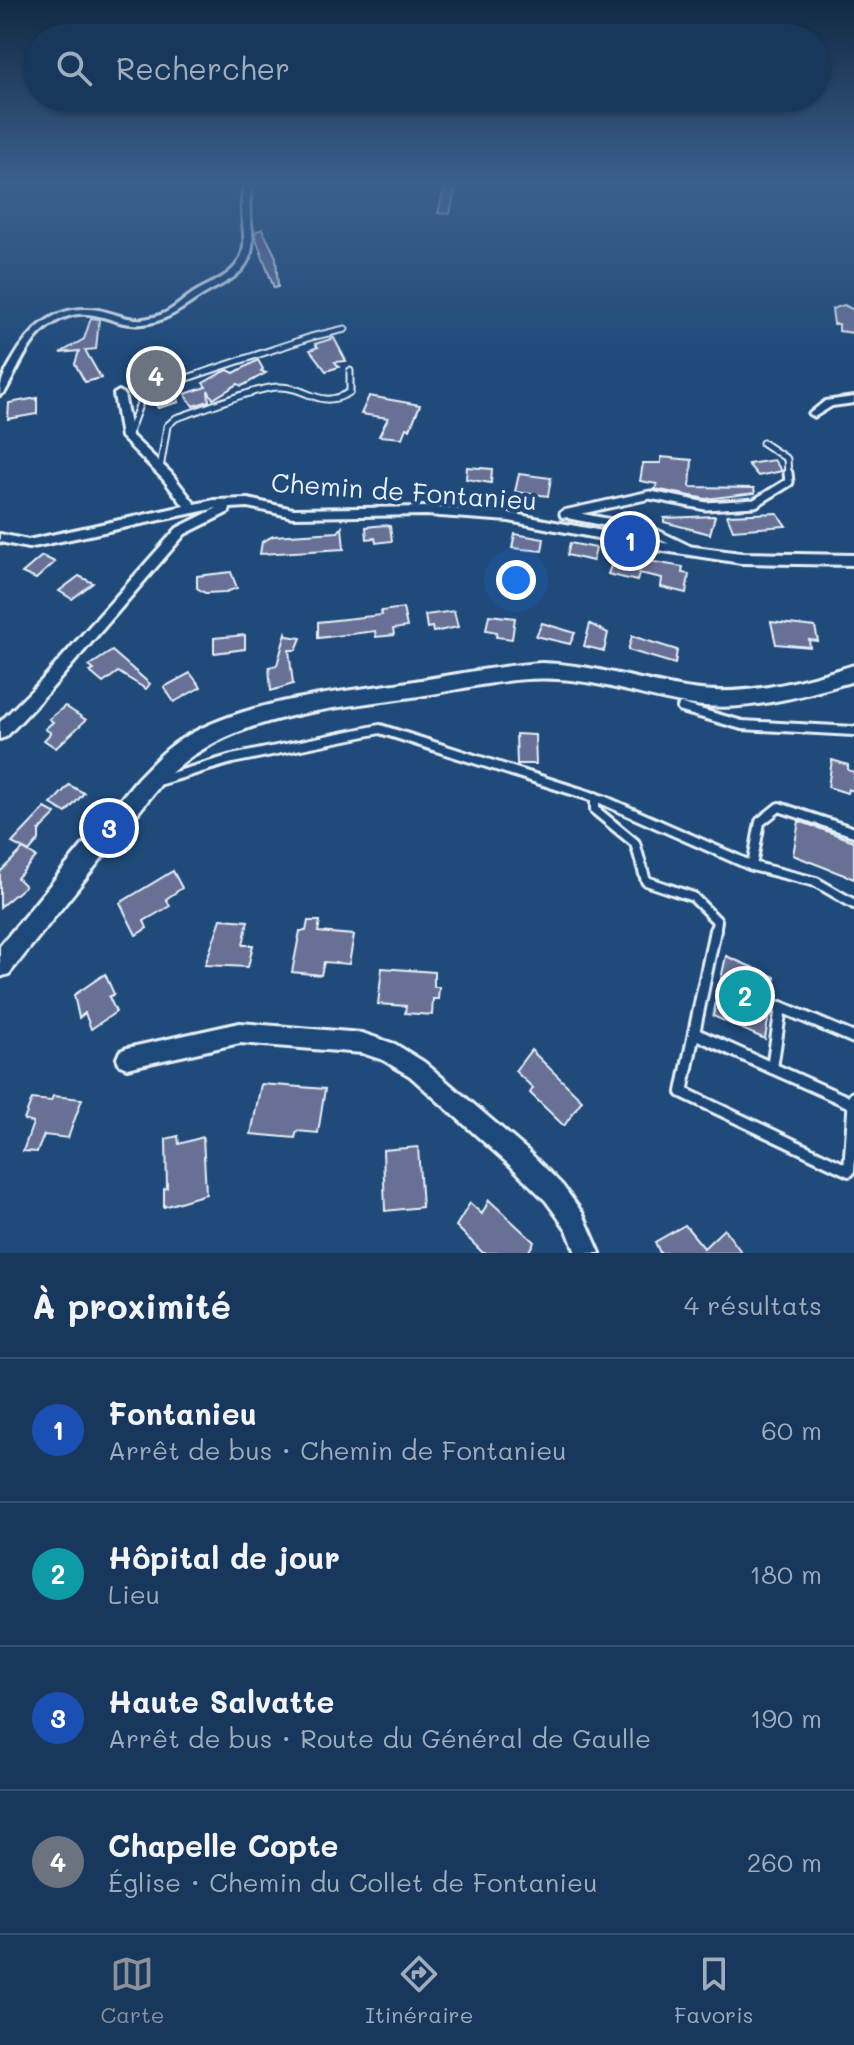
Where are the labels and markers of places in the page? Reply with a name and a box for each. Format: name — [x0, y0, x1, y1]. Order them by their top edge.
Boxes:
pin: 4 — [130, 346, 182, 406]
pin: 1 — [604, 511, 656, 571]
pin: 3 — [83, 798, 135, 858]
pin: 2 — [719, 966, 771, 1026]

